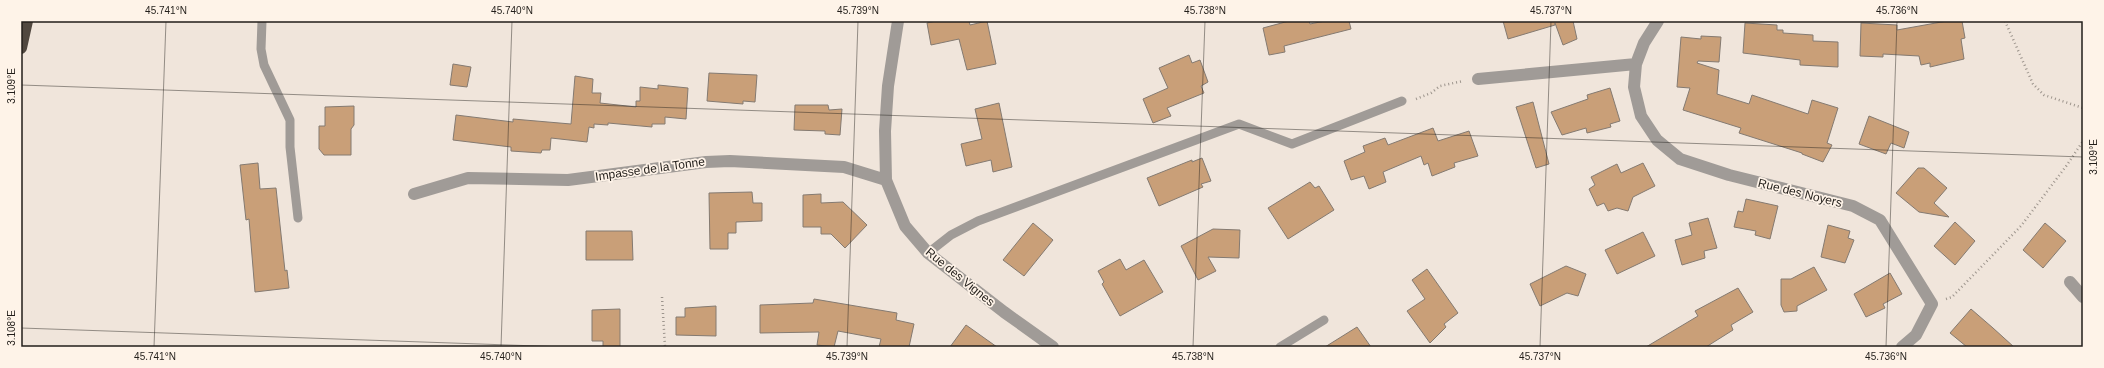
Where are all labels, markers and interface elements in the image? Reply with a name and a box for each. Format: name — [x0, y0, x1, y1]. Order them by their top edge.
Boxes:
text: 45.741°N — [145, 5, 187, 16]
text: 45.740°N — [491, 5, 533, 16]
text: 45.739°N — [837, 5, 879, 16]
text: 45.738°N — [1184, 5, 1226, 16]
text: 45.737°N — [1530, 5, 1572, 16]
text: 45.736°N — [1876, 5, 1918, 16]
text: 3.109°E — [6, 68, 17, 104]
text: 3.109°E — [2088, 139, 2099, 175]
street label: Impasse de la Tonne — [594, 154, 706, 184]
street label: Rue des Noyers — [1757, 176, 1843, 210]
street label: Rue des Vignes — [923, 245, 997, 309]
text: 3.108°E — [6, 310, 17, 346]
text: 45.741°N — [134, 351, 176, 362]
text: 45.740°N — [480, 351, 522, 362]
text: 45.739°N — [826, 351, 868, 362]
text: 45.738°N — [1172, 351, 1214, 362]
text: 45.737°N — [1519, 351, 1561, 362]
text: 45.736°N — [1865, 351, 1907, 362]

